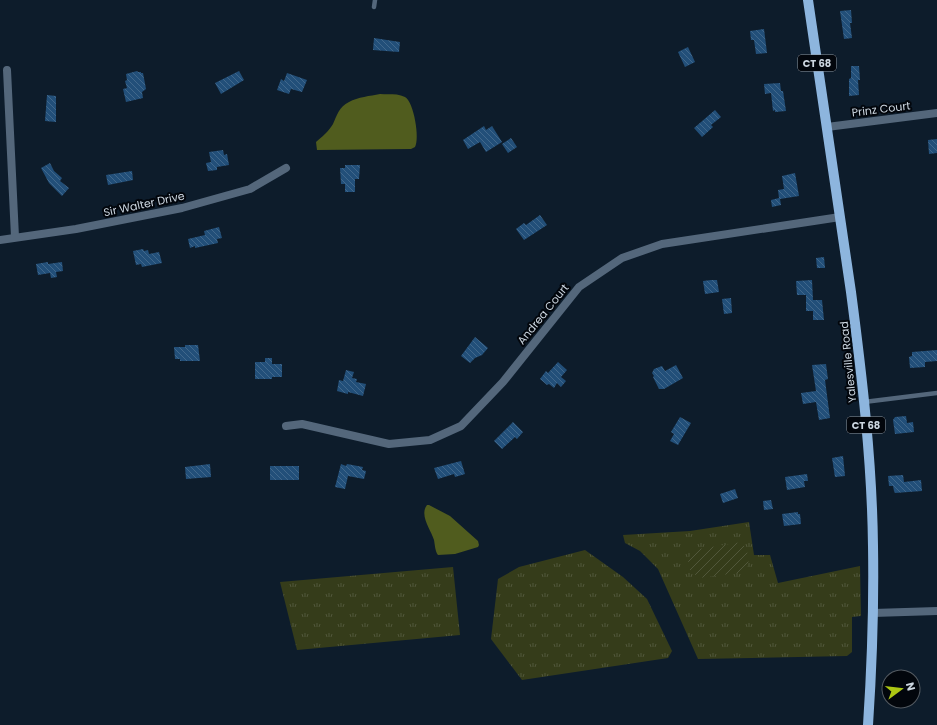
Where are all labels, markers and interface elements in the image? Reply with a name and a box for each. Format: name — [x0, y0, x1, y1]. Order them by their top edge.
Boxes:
road number: CT 68 — [798, 55, 836, 71]
street label: Prinz Court — [851, 97, 911, 121]
street label: Sir Walter Drive — [102, 188, 186, 220]
street label: Andrea Court — [514, 280, 572, 348]
street label: Yalesville Road — [836, 320, 860, 404]
road number: CT 68 — [847, 417, 885, 433]
north arrow — [881, 669, 921, 709]
text: N — [902, 680, 919, 692]

